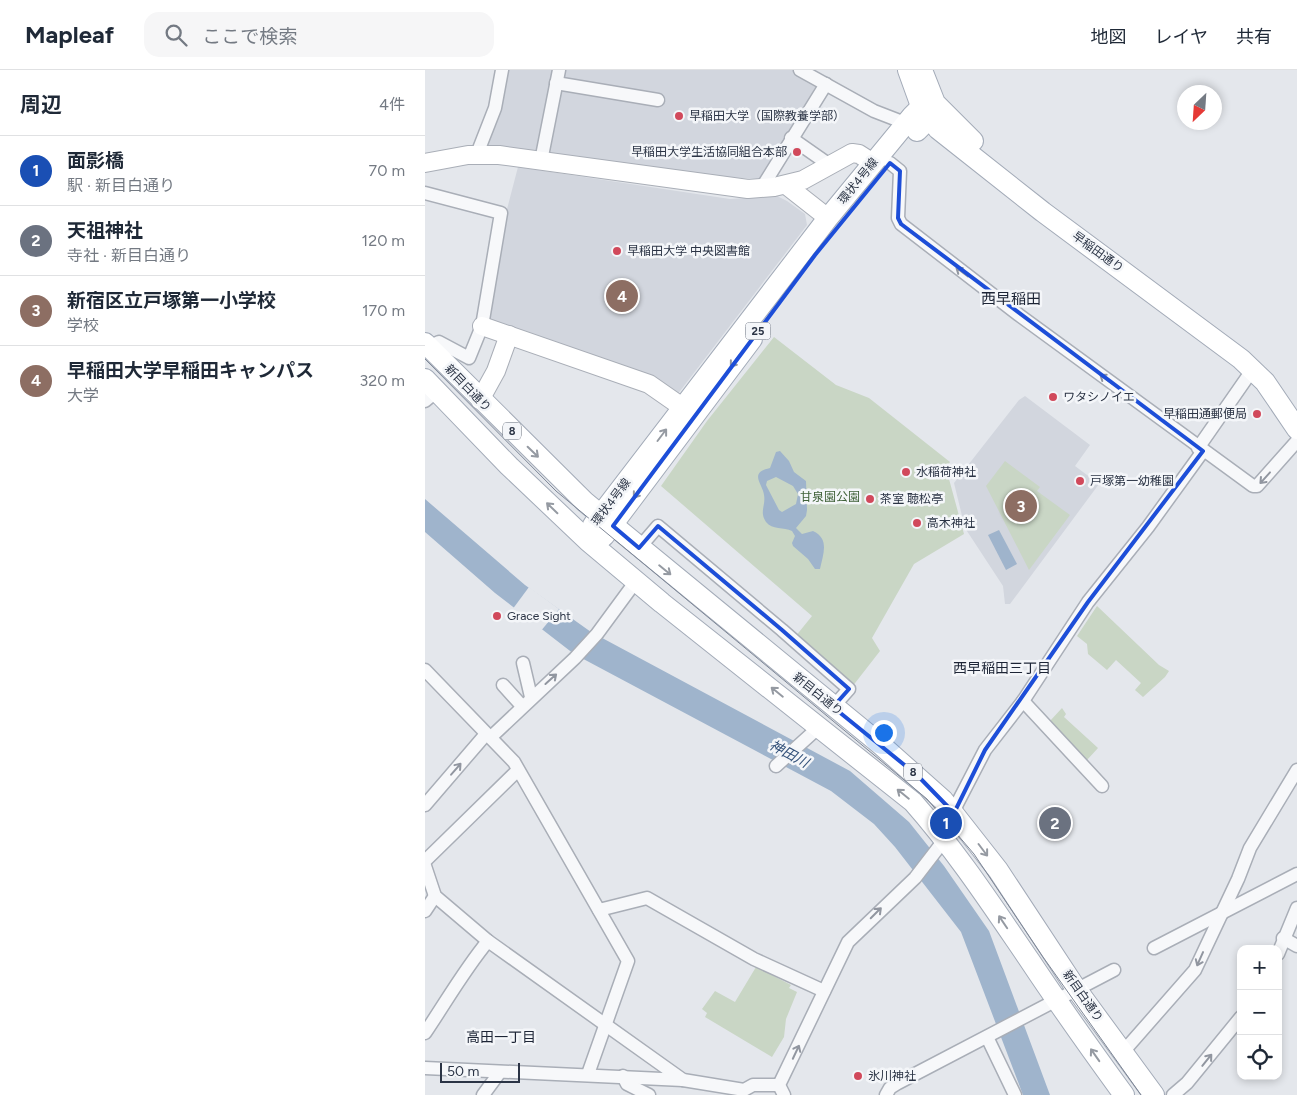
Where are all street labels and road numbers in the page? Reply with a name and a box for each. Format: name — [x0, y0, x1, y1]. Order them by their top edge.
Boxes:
street label: 環状4号線 — [835, 155, 881, 207]
street label: 早稲田通り — [1070, 229, 1126, 275]
road number: 25 — [745, 322, 771, 340]
street label: 新目白通り — [442, 362, 494, 414]
road number: 8 — [503, 422, 521, 440]
street label: 環状4号線 — [589, 476, 633, 528]
street label: 新目白通り — [790, 670, 846, 718]
road number: 8 — [904, 764, 922, 780]
street label: 新目白通り — [1060, 967, 1106, 1025]

